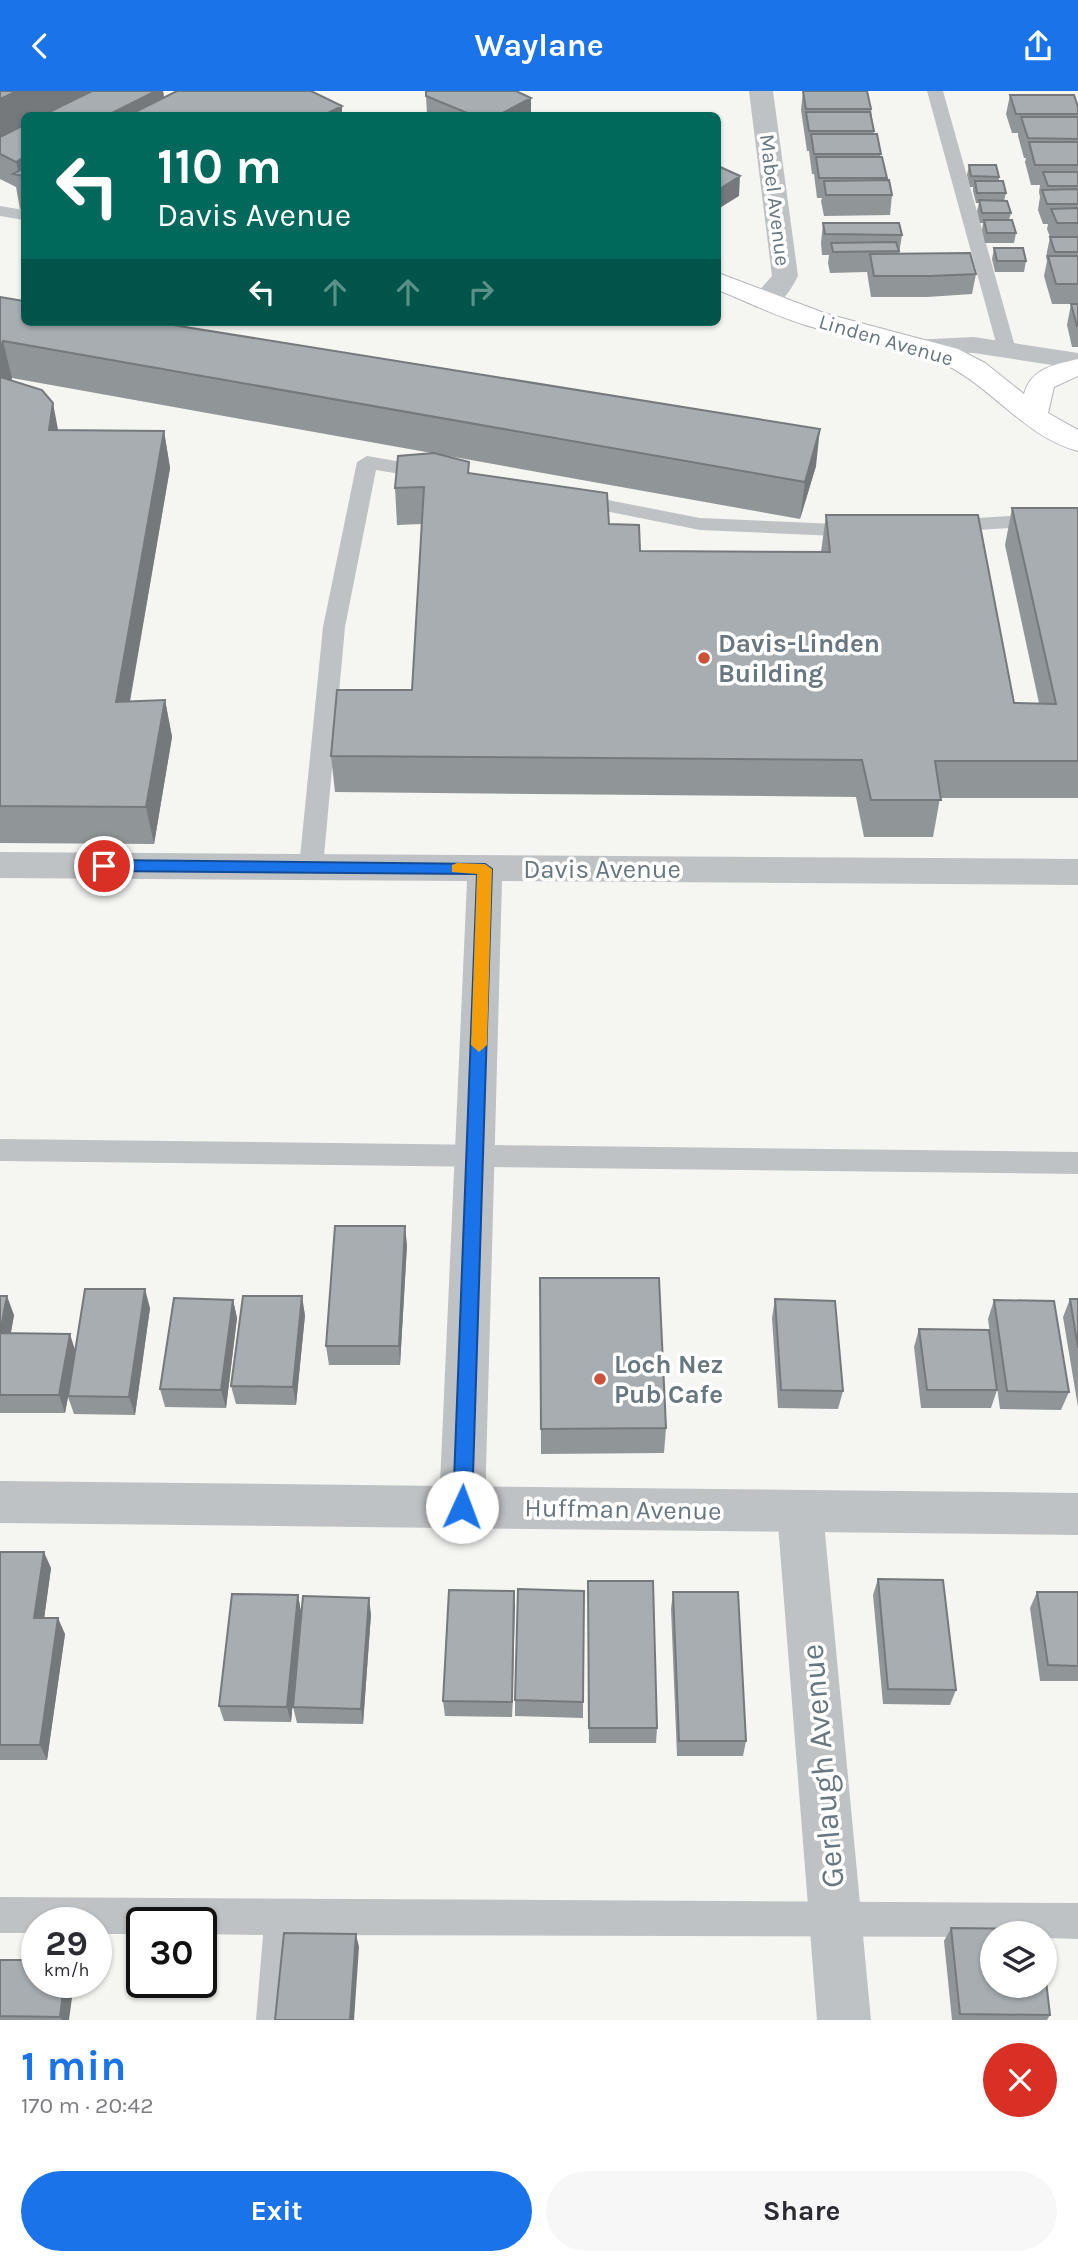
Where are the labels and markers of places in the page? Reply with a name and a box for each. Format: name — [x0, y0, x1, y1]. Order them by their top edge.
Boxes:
place label: Davis-Linden Building — [718, 628, 880, 689]
marker: Davis-Linden Building — [696, 650, 712, 666]
pin — [74, 836, 134, 896]
place label: Loch Nez Pub Cafe — [614, 1349, 723, 1410]
marker: Loch Nez Pub Cafe — [592, 1371, 608, 1387]

